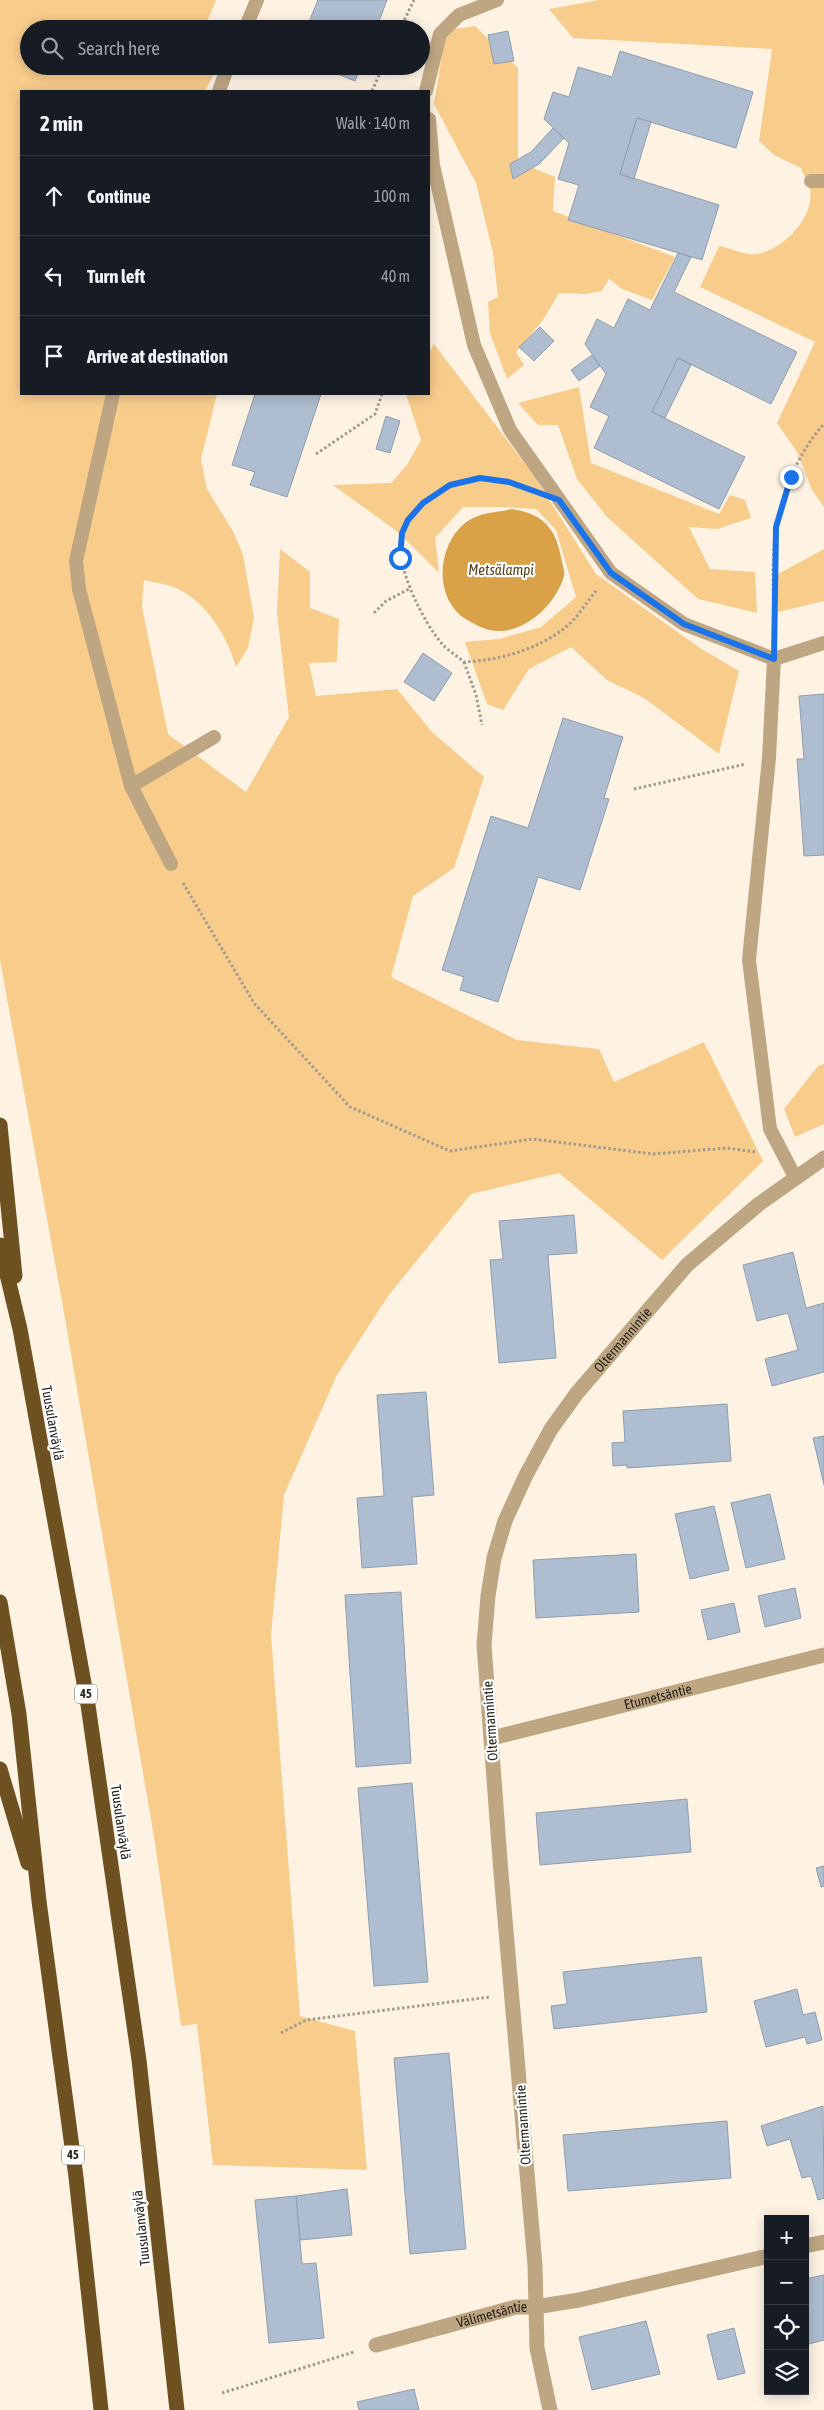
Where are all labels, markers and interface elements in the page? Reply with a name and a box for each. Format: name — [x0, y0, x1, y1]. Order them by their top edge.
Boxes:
search box — [20, 20, 430, 75]
icon: search — [38, 34, 66, 62]
text: Search here — [78, 37, 160, 59]
text: 2 min — [40, 111, 83, 135]
text: Walk · 140 m — [336, 114, 410, 132]
icon: ahead — [40, 182, 68, 210]
text: Continue — [87, 185, 151, 207]
text: 100 m — [374, 187, 410, 205]
icon: left — [40, 262, 68, 290]
text: Turn left — [87, 265, 145, 287]
text: 40 m — [381, 267, 410, 285]
icon: arrive — [40, 342, 68, 370]
text: Arrive at destination — [87, 345, 228, 367]
route end — [780, 466, 803, 489]
route start — [389, 547, 412, 570]
water label: Metsälampi — [468, 561, 534, 578]
street label: Oltermannintie — [590, 1304, 655, 1376]
street label: Tuusulanväylä — [39, 1384, 67, 1462]
street label: Etumetsäntie — [622, 1680, 693, 1713]
street label: Oltermannintie — [479, 1681, 501, 1761]
road number: 45 — [75, 1685, 97, 1704]
street label: Tuusulanväylä — [108, 1783, 134, 1861]
street label: Oltermannintie — [512, 2085, 534, 2165]
road number: 45 — [62, 2146, 84, 2164]
street label: Tuusulanväylä — [129, 2189, 153, 2267]
map controls — [764, 2215, 809, 2395]
button: + — [764, 2215, 809, 2260]
button: − — [764, 2260, 809, 2305]
street label: Välimetsäntie — [455, 2299, 527, 2331]
button: locate — [764, 2305, 809, 2350]
button: layers — [764, 2350, 809, 2395]

